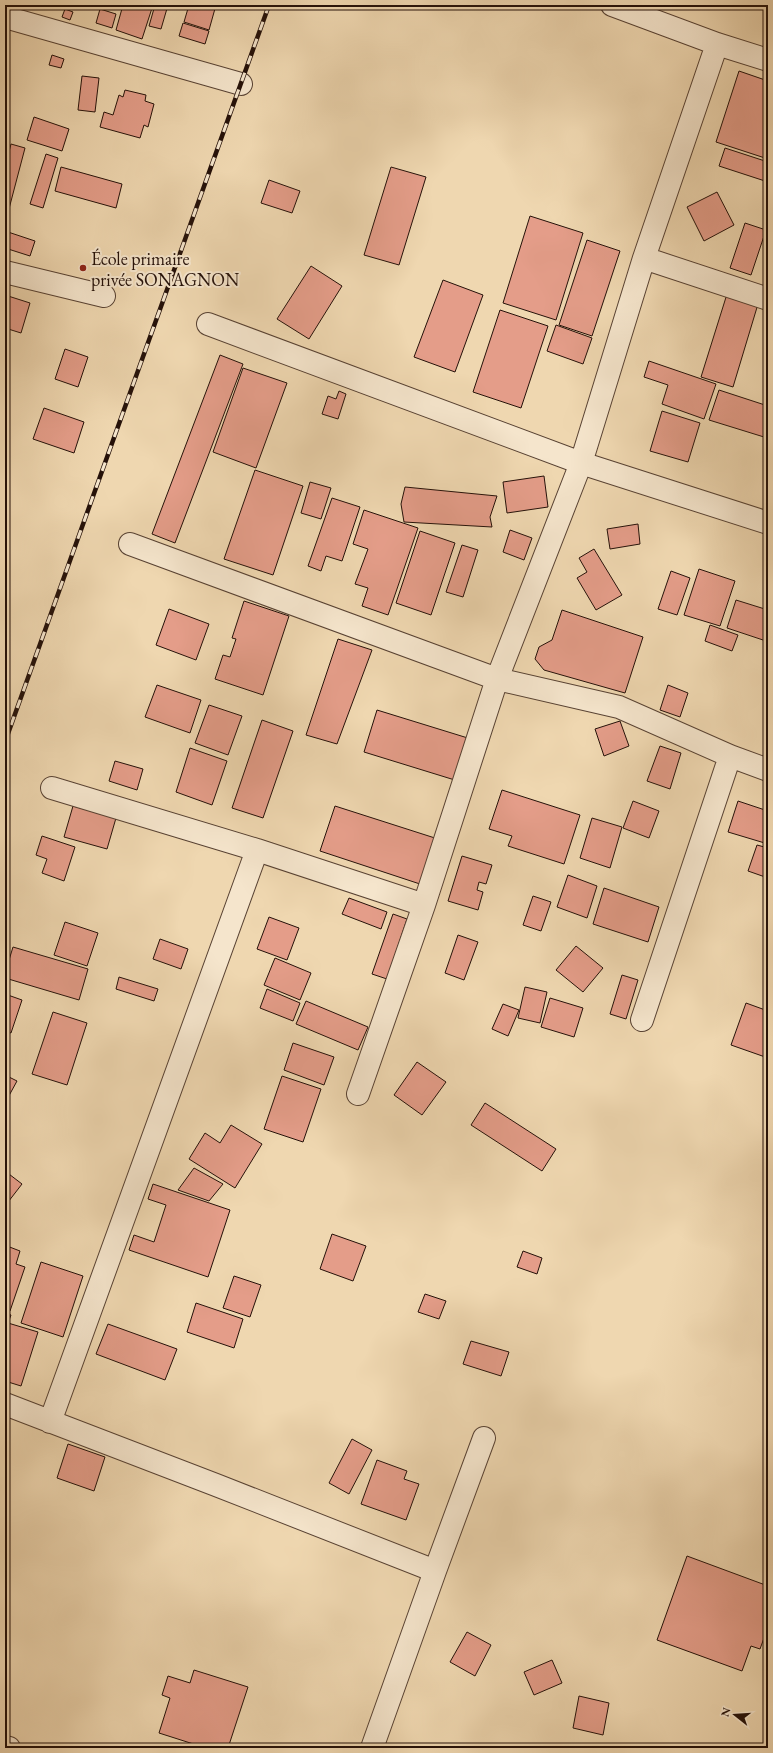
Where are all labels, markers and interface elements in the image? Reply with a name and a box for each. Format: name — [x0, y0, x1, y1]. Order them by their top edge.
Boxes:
place label: École primaire privée SONAGNON — [91, 247, 240, 291]
marker: École primaire privée SONAGNON — [78, 263, 88, 273]
north arrow — [715, 1695, 755, 1735]
text: N — [717, 1706, 733, 1718]

